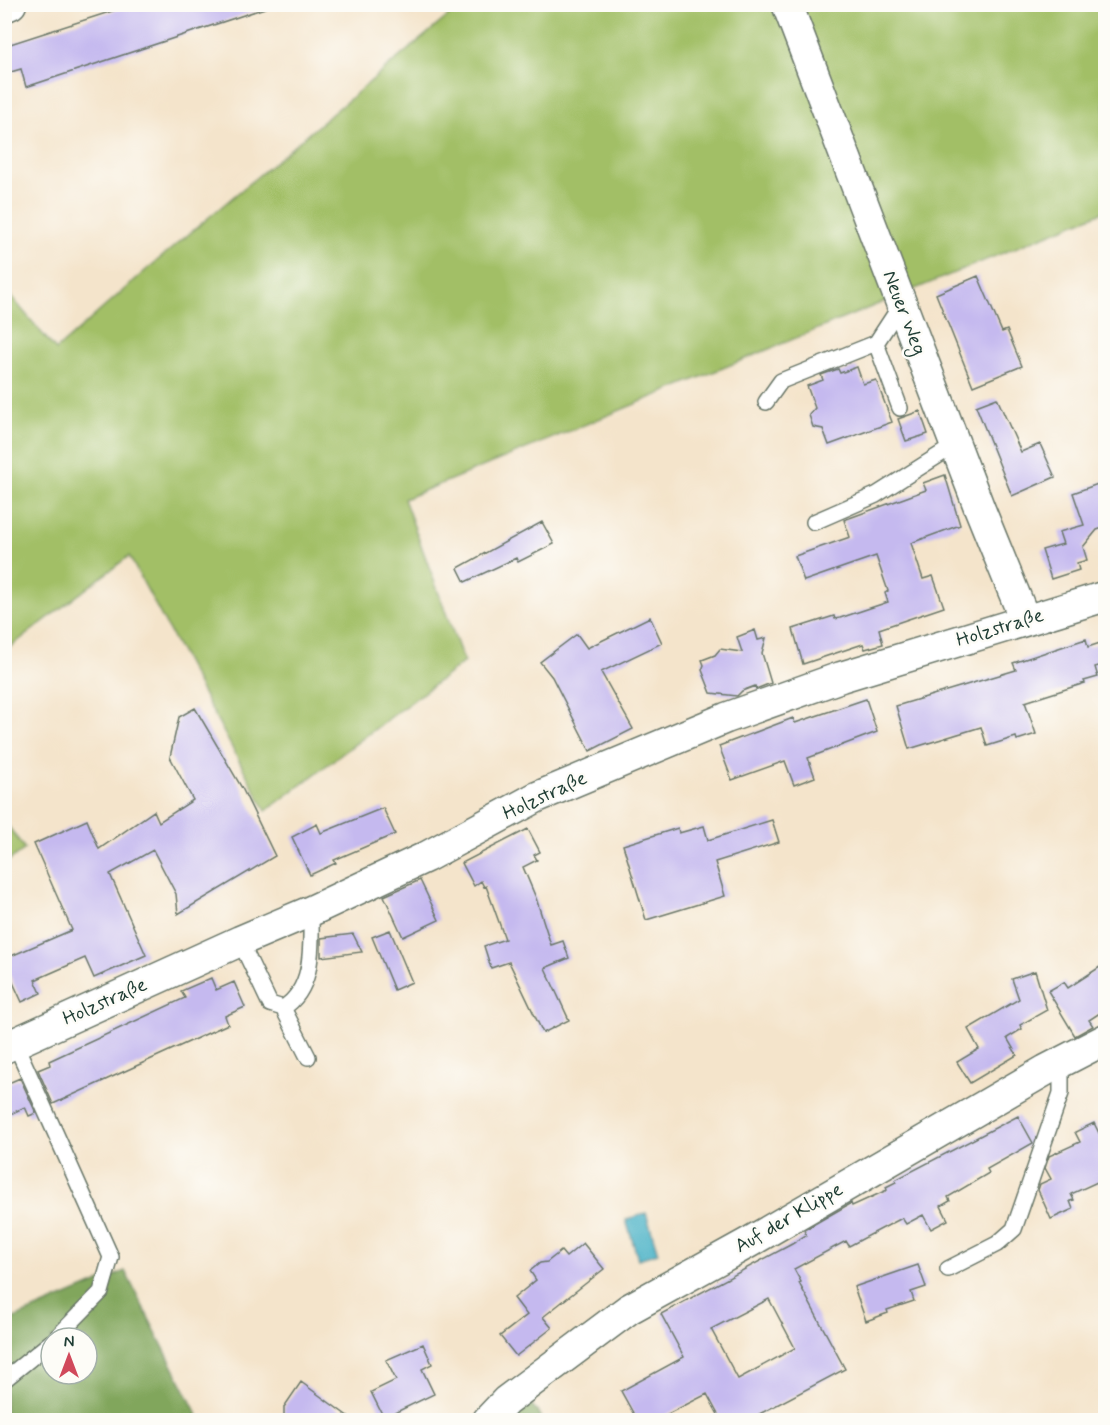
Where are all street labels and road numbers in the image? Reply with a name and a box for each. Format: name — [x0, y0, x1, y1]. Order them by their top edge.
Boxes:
street label: Neuer Weg — [875, 267, 933, 360]
street label: Holzstraße — [953, 602, 1047, 654]
street label: Holzstraße — [499, 765, 592, 827]
street label: Holzstraße — [58, 971, 152, 1033]
street label: Auf der Klippe — [730, 1176, 848, 1260]

